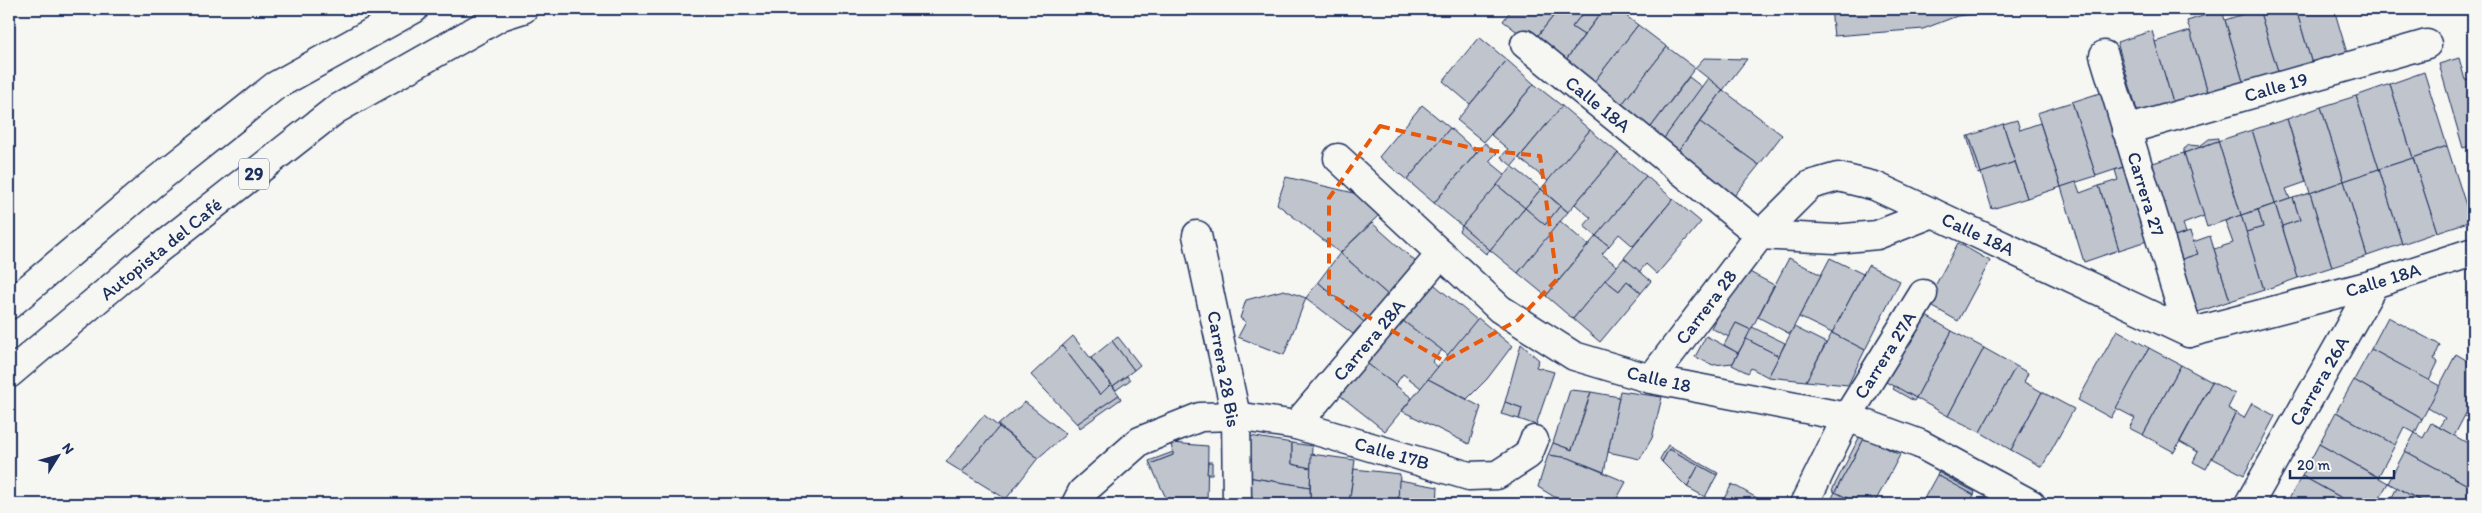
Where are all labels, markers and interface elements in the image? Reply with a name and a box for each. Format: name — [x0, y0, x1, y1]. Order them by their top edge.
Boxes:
street label: Calle 19 — [2242, 67, 2310, 107]
street label: Calle 18A — [1561, 71, 1635, 137]
street label: Carrera 27 — [2122, 149, 2170, 239]
road number: 29 — [239, 158, 269, 190]
street label: Autopista del Café — [95, 193, 227, 305]
street label: Calle 18A — [1938, 207, 2018, 261]
street label: Calle 18A — [2343, 258, 2423, 302]
street label: Carrera 28 — [1670, 265, 1742, 349]
street label: Carrera 28A — [1328, 294, 1410, 386]
street label: Carrera 27A — [1849, 307, 1921, 403]
street label: Carrera 28 Bis — [1202, 309, 1246, 429]
street label: Carrera 26A — [2284, 332, 2354, 430]
street label: Calle 18 — [1625, 360, 1693, 398]
north arrow — [32, 430, 82, 480]
street label: Calle 17B — [1352, 431, 1432, 475]
text: N — [58, 440, 78, 457]
scale bar — [2290, 448, 2393, 480]
text: 20 m — [2297, 456, 2331, 474]

